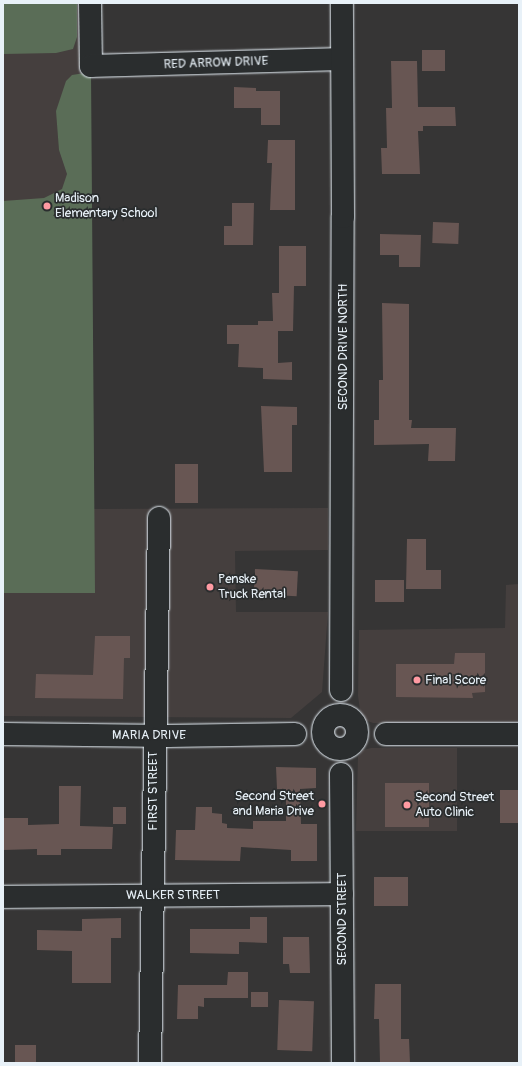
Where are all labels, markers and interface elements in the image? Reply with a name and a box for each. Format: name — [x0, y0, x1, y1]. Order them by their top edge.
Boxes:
street label: RED ARROW DRIVE — [163, 53, 269, 73]
place label: Madison Elementary School — [55, 191, 158, 222]
marker: Madison Elementary School — [42, 201, 52, 211]
street label: SECOND DRIVE NORTH — [335, 284, 351, 410]
place label: Penske Truck Rental — [218, 572, 286, 603]
marker: Penske Truck Rental — [205, 582, 215, 592]
place label: Final Score — [425, 672, 486, 688]
marker: Final Score — [412, 675, 422, 685]
street label: MARIA DRIVE — [112, 727, 186, 743]
street label: FIRST STREET — [145, 751, 161, 831]
place label: Second Street and Maria Drive — [233, 789, 314, 820]
place label: Second Street Auto Clinic — [415, 790, 494, 821]
marker: Second Street and Maria Drive — [317, 799, 327, 809]
marker: Second Street Auto Clinic — [402, 800, 412, 810]
street label: SECOND STREET — [334, 873, 350, 965]
street label: WALKER STREET — [126, 887, 220, 903]

